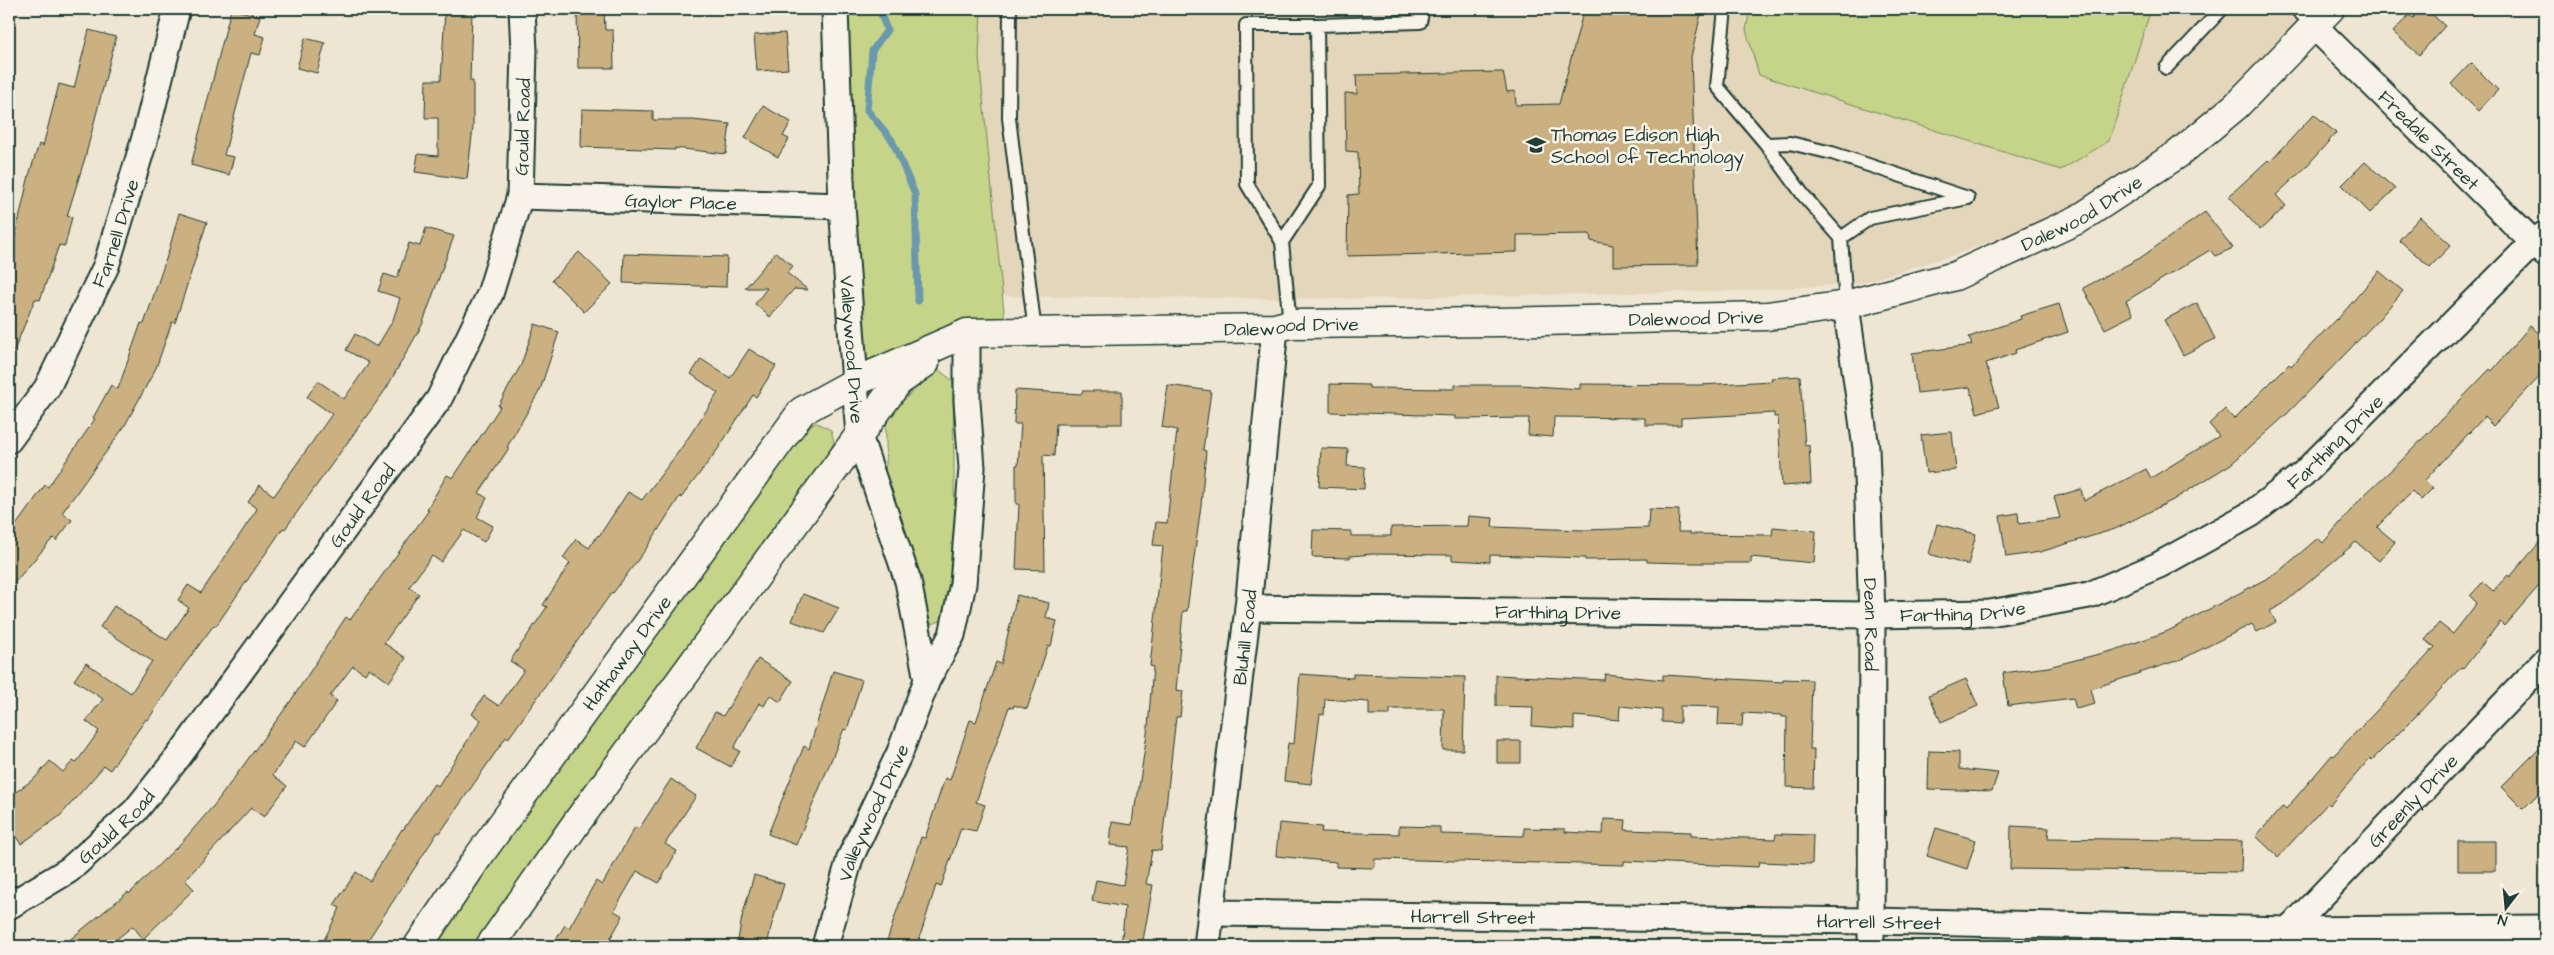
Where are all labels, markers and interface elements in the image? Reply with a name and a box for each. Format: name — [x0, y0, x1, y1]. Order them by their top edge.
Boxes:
street label: Gould Road — [509, 78, 538, 176]
street label: Fredale Street — [2371, 85, 2485, 197]
place label: Thomas Edison High School of Technology — [1551, 122, 1744, 172]
school or university icon: Thomas Edison High School of Technology — [1525, 134, 1547, 156]
street label: Dalewood Drive — [2017, 169, 2148, 259]
street label: Farnell Drive — [86, 176, 147, 293]
street label: Gaylor Place — [624, 187, 737, 218]
street label: Valleywood Drive — [832, 275, 870, 425]
street label: Dalewood Drive — [1628, 304, 1764, 334]
street label: Dalewood Drive — [1224, 311, 1359, 344]
street label: Farthing Drive — [2282, 389, 2390, 497]
street label: Gould Road — [323, 459, 403, 554]
street label: Dean Road — [1856, 578, 1884, 671]
street label: Bluhill Road — [1227, 588, 1265, 687]
street label: Hathaway Drive — [577, 590, 679, 717]
street label: Farthing Drive — [1900, 595, 2028, 630]
street label: Farthing Drive — [1495, 599, 1621, 628]
street label: Valleywood Drive — [832, 741, 917, 885]
street label: Greenly Drive — [2362, 748, 2465, 854]
street label: Gould Road — [72, 784, 162, 871]
north arrow — [2482, 882, 2532, 932]
street label: Harrell Street — [1410, 903, 1536, 932]
street label: Harrell Street — [1816, 908, 1942, 938]
text: N — [2496, 909, 2510, 930]

